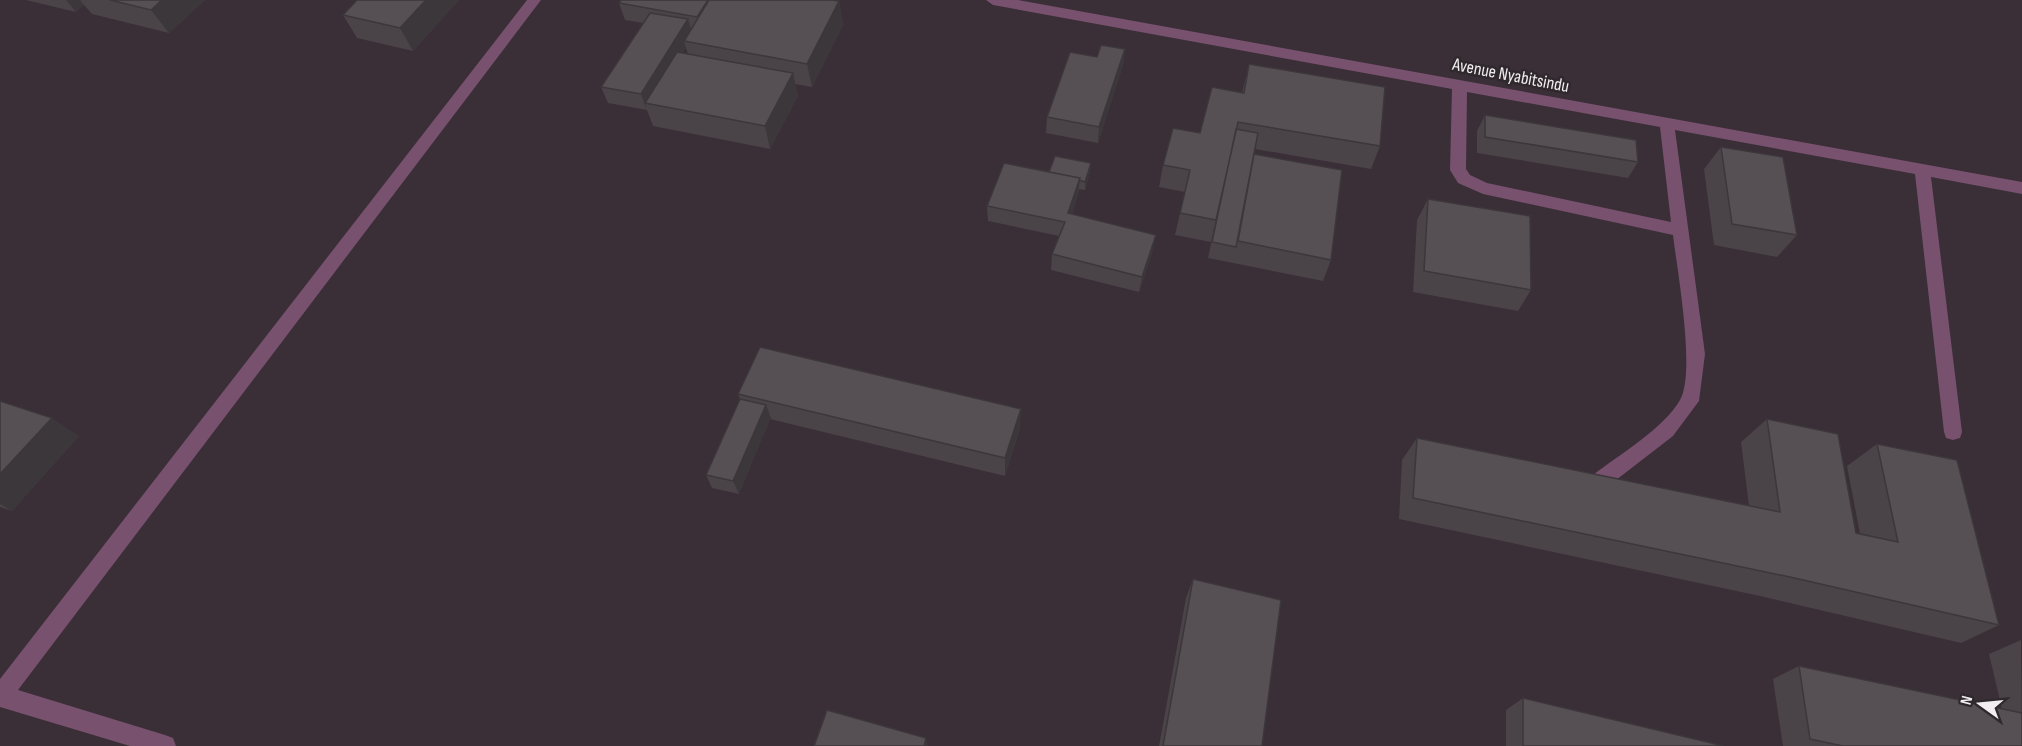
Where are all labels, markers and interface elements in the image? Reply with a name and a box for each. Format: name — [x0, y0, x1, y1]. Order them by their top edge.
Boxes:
street label: Avenue Nyabitsindu — [1450, 54, 1571, 97]
north arrow — [1950, 674, 2010, 734]
text: N — [1957, 694, 1977, 707]

